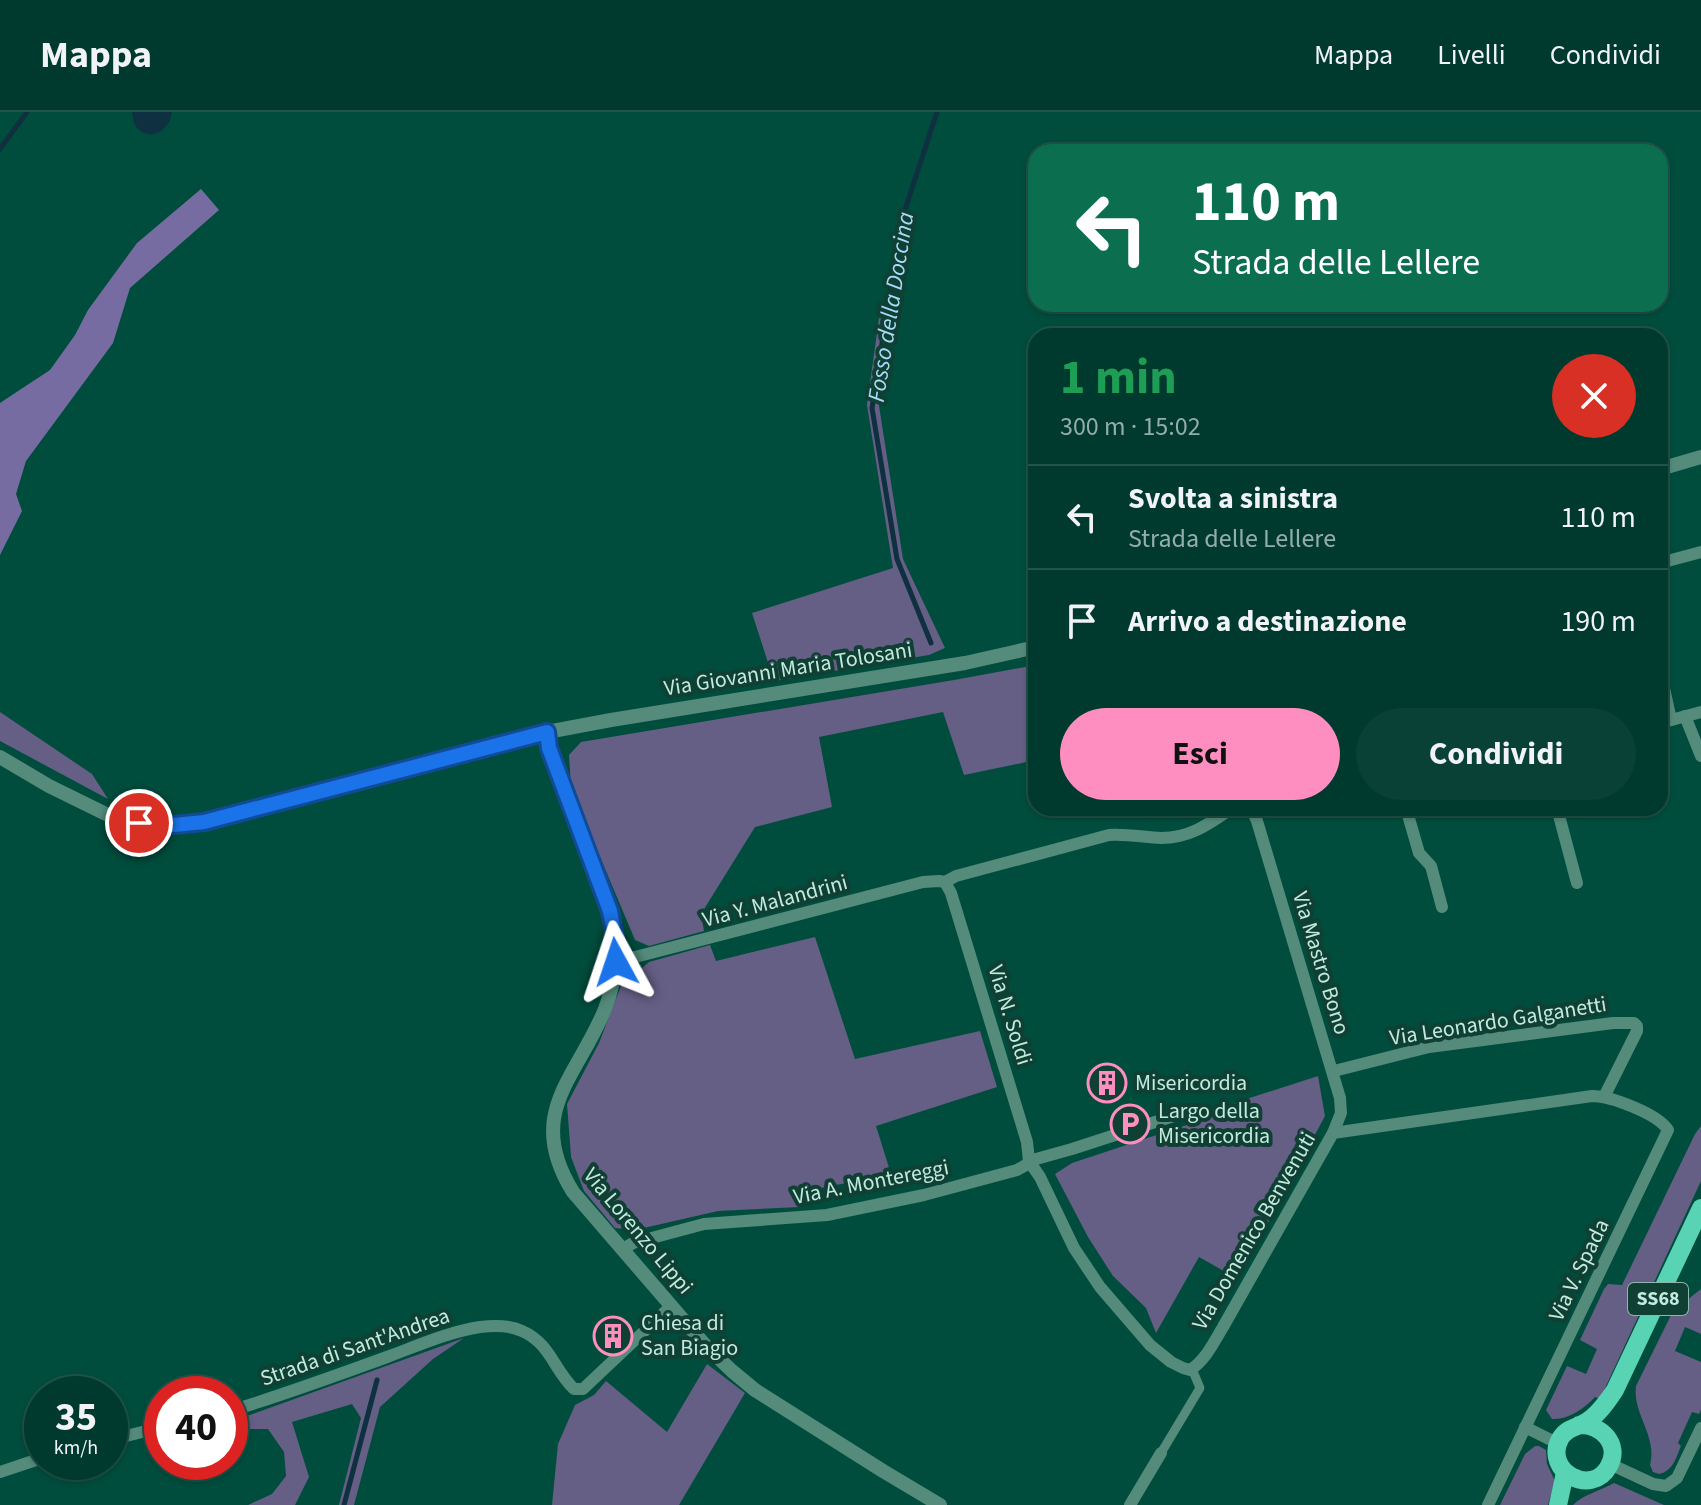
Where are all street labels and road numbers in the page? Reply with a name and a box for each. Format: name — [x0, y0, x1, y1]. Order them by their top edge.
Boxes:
street label: Via Giovanni Maria Tolosani — [662, 634, 914, 704]
street label: Via Y. Malandrini — [699, 866, 851, 936]
street label: Via Mastro Bono — [1284, 888, 1358, 1038]
street label: Via N. Soldi — [980, 961, 1040, 1069]
street label: Via Leonardo Galganetti — [1387, 988, 1609, 1054]
street label: Via Domenico Benvenuti — [1184, 1126, 1324, 1336]
street label: Via A. Montereggi — [791, 1151, 951, 1213]
street label: Via Lorenzo Lippi — [575, 1161, 701, 1301]
street label: Via V. Spada — [1540, 1214, 1618, 1326]
road number: SS68 — [1628, 1283, 1688, 1315]
street label: Strada di Sant'Andrea — [256, 1300, 454, 1394]

